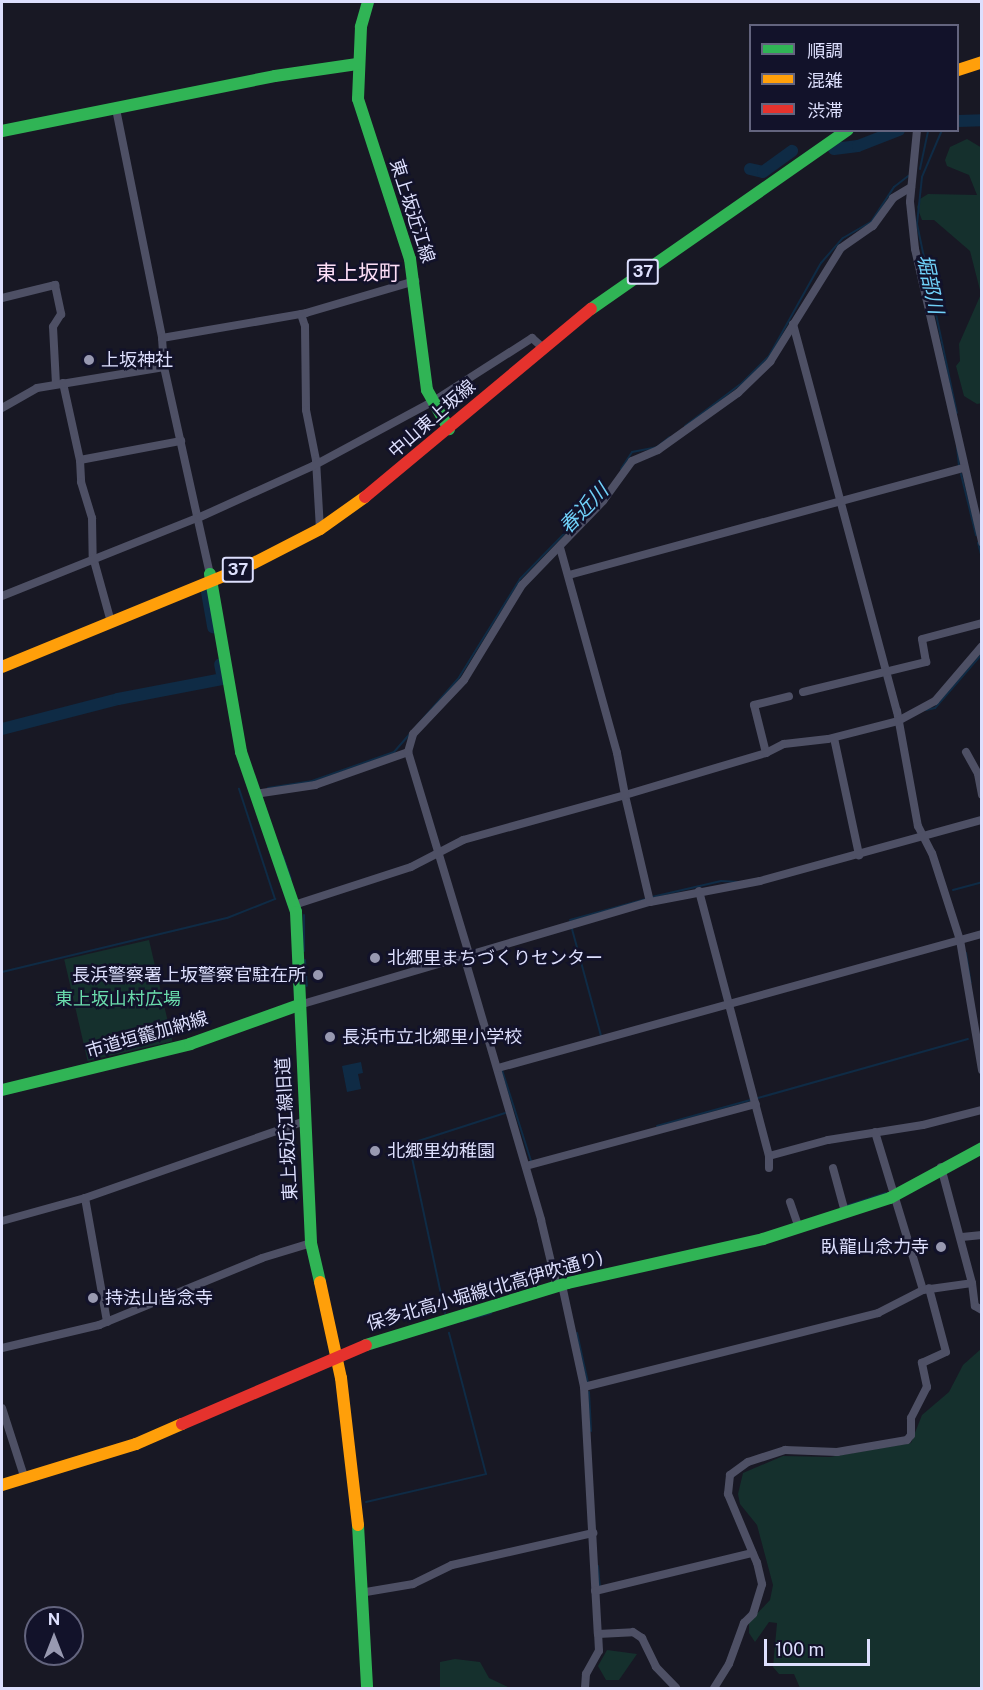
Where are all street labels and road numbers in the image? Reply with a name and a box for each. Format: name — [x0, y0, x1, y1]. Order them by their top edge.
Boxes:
street label: 東上坂近江線 — [385, 156, 439, 266]
road number: 37 — [626, 259, 660, 285]
street label: 中山東上坂線 — [384, 375, 480, 463]
road number: 37 — [222, 557, 254, 583]
street label: 市道垣籠加納線 — [83, 1007, 211, 1063]
street label: 東上坂近江線旧道 — [272, 1057, 302, 1201]
street label: 保多北高小堀線(北高伊吹通り) — [364, 1247, 606, 1335]

